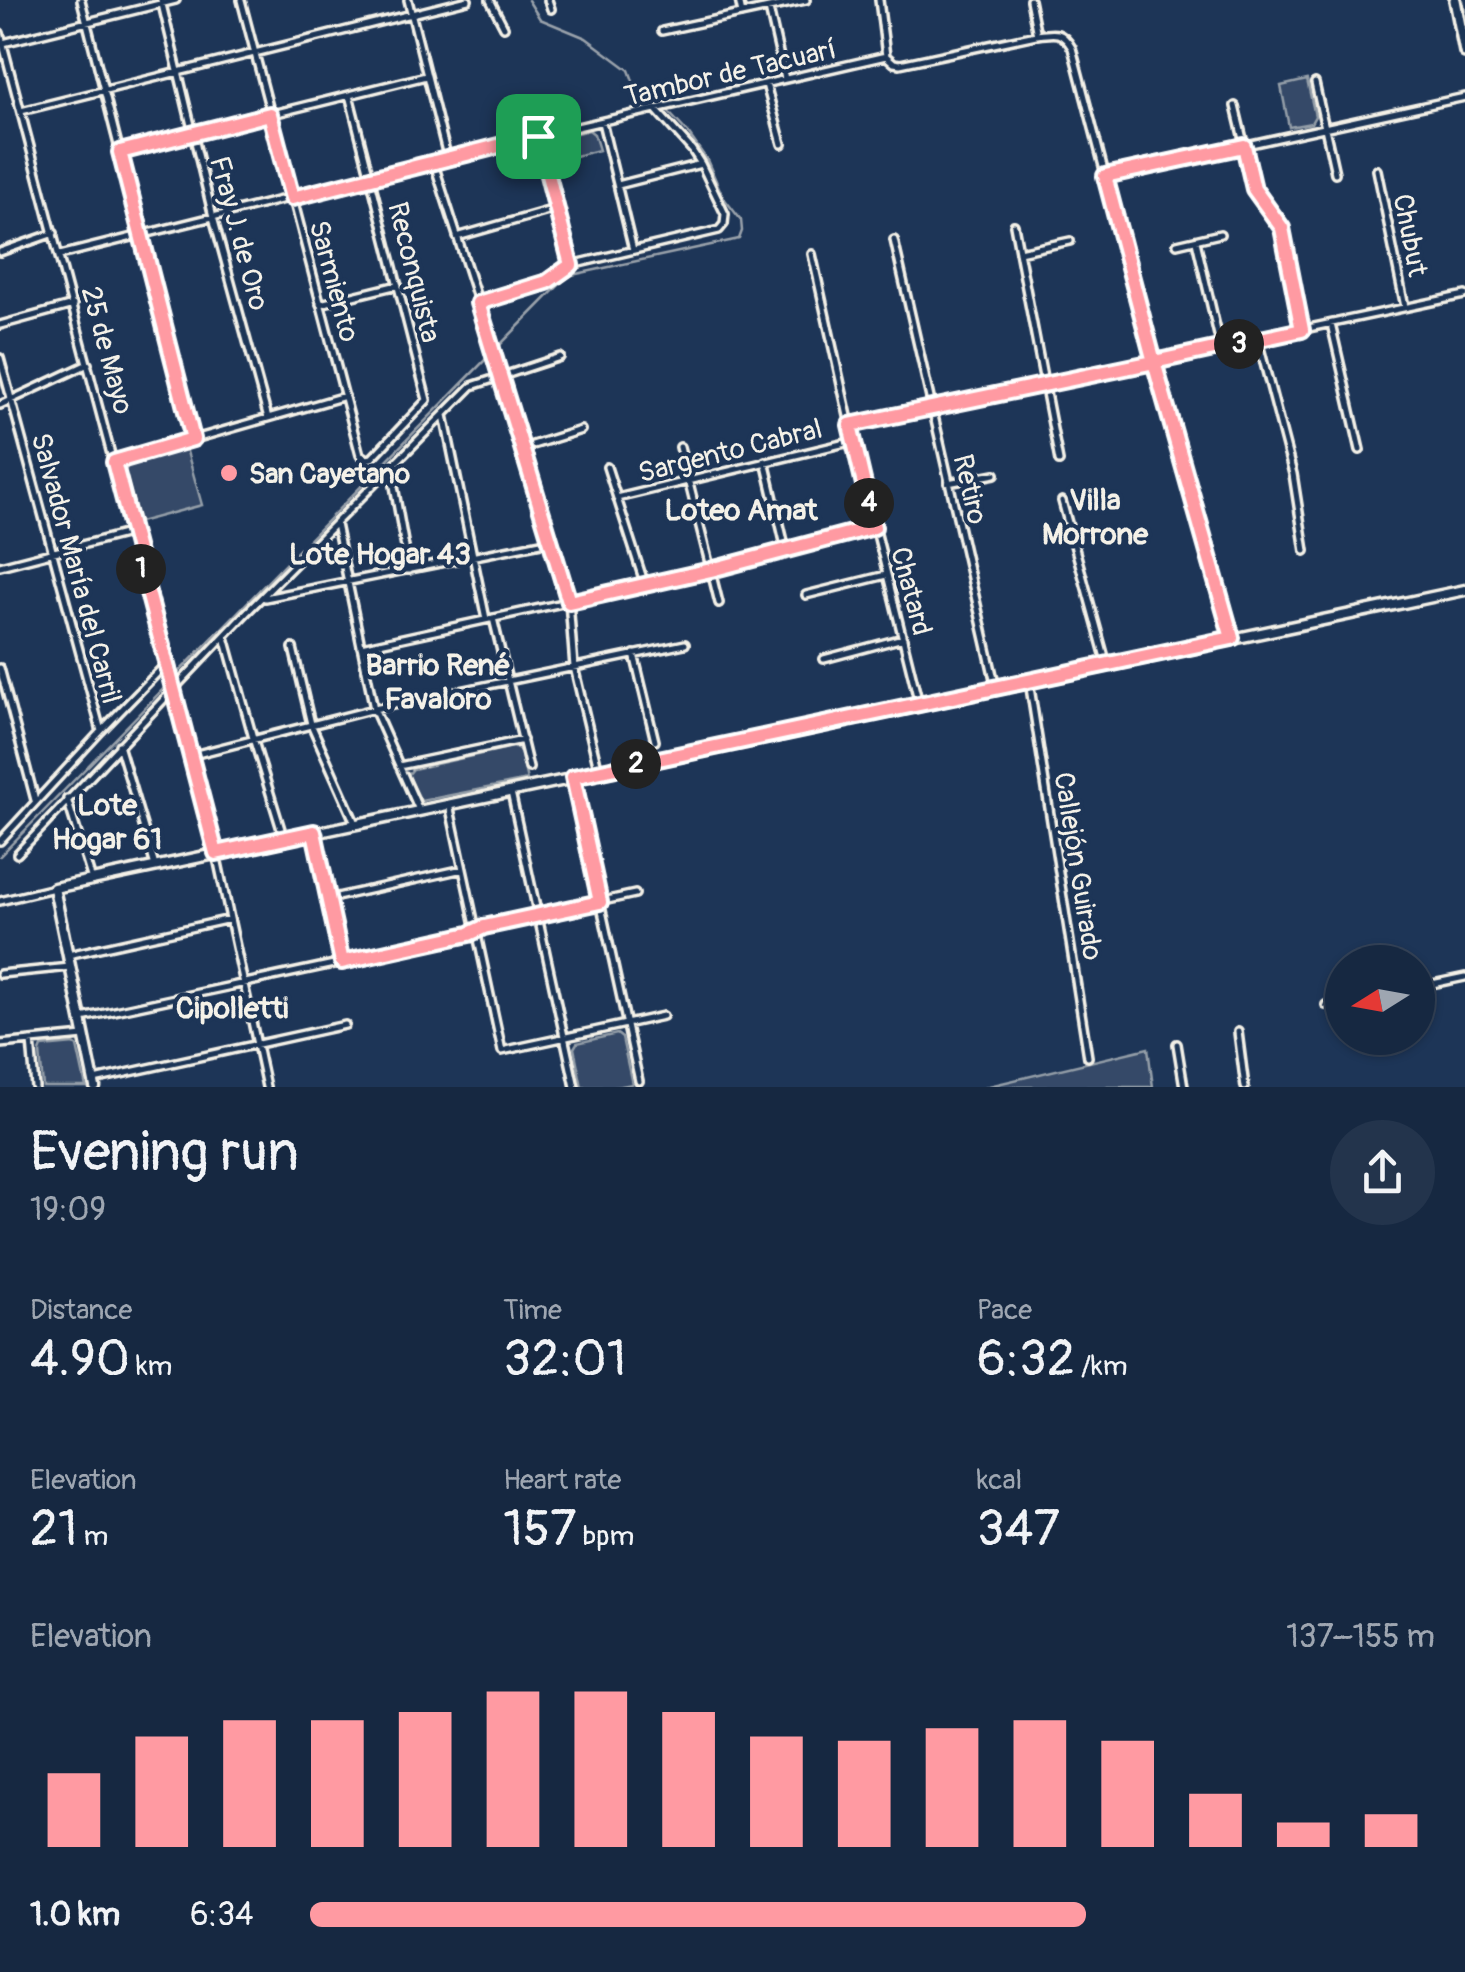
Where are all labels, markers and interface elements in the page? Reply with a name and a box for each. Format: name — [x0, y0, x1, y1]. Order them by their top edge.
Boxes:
street label: Tambor de Tacuarí — [621, 32, 840, 115]
pin — [496, 94, 581, 179]
icon: arrive — [511, 109, 566, 164]
street label: Fray J. de Oro — [201, 152, 276, 314]
street label: Chubut — [1384, 191, 1435, 280]
street label: Reconquista — [379, 198, 448, 346]
street label: Sarmiento — [301, 217, 367, 346]
street label: 25 de Mayo — [73, 283, 140, 418]
pin: 3 — [1214, 319, 1264, 369]
text: 3 — [1231, 326, 1247, 361]
street label: Sargento Cabral — [635, 412, 826, 491]
street label: Salvador María del Carril — [23, 429, 128, 707]
street label: Retiro — [945, 451, 995, 528]
place label: San Cayetano — [249, 457, 410, 492]
marker: San Cayetano — [218, 462, 240, 484]
pin: 4 — [844, 478, 894, 528]
district label: Villa Morrone — [1042, 482, 1149, 553]
text: 4 — [861, 485, 877, 520]
district label: Loteo Amat — [664, 492, 818, 529]
district label: Lote Hogar 43 — [289, 536, 471, 573]
street label: Chatard — [882, 543, 939, 639]
pin: 1 — [116, 544, 166, 594]
text: 1 — [136, 551, 146, 586]
district label: Barrio René Favaloro — [366, 647, 510, 718]
pin: 2 — [611, 739, 661, 789]
text: 2 — [628, 746, 644, 781]
street label: Callejón Guirado — [1045, 770, 1110, 963]
district label: Lote Hogar 61 — [52, 787, 162, 858]
north arrow — [1325, 945, 1435, 1055]
map controls — [1325, 945, 1435, 1055]
district label: Cipolletti — [176, 990, 288, 1027]
text: Evening run — [30, 1118, 299, 1187]
button: share — [1330, 1120, 1435, 1225]
text: 19:09 — [30, 1190, 106, 1230]
text: Distance — [30, 1293, 132, 1328]
text: Time — [503, 1293, 562, 1328]
text: Pace — [977, 1293, 1032, 1328]
text: 4.90 — [30, 1328, 130, 1391]
text: 32:01 — [503, 1328, 626, 1391]
text: 6:32 — [977, 1328, 1075, 1391]
text: km — [130, 1349, 172, 1384]
text: /km — [1075, 1349, 1128, 1384]
text: Elevation — [30, 1463, 137, 1498]
text: Heart rate — [503, 1463, 621, 1498]
text: kcal — [977, 1463, 1022, 1498]
text: 21 — [30, 1498, 78, 1561]
text: 157 — [503, 1498, 576, 1561]
text: 347 — [977, 1498, 1060, 1561]
text: m — [78, 1519, 108, 1554]
text: bpm — [576, 1519, 634, 1554]
text: Elevation — [30, 1617, 152, 1657]
text: 137–155 m — [1286, 1617, 1435, 1657]
text: 1.0 km — [30, 1895, 120, 1935]
text: 6:34 — [190, 1895, 254, 1935]

